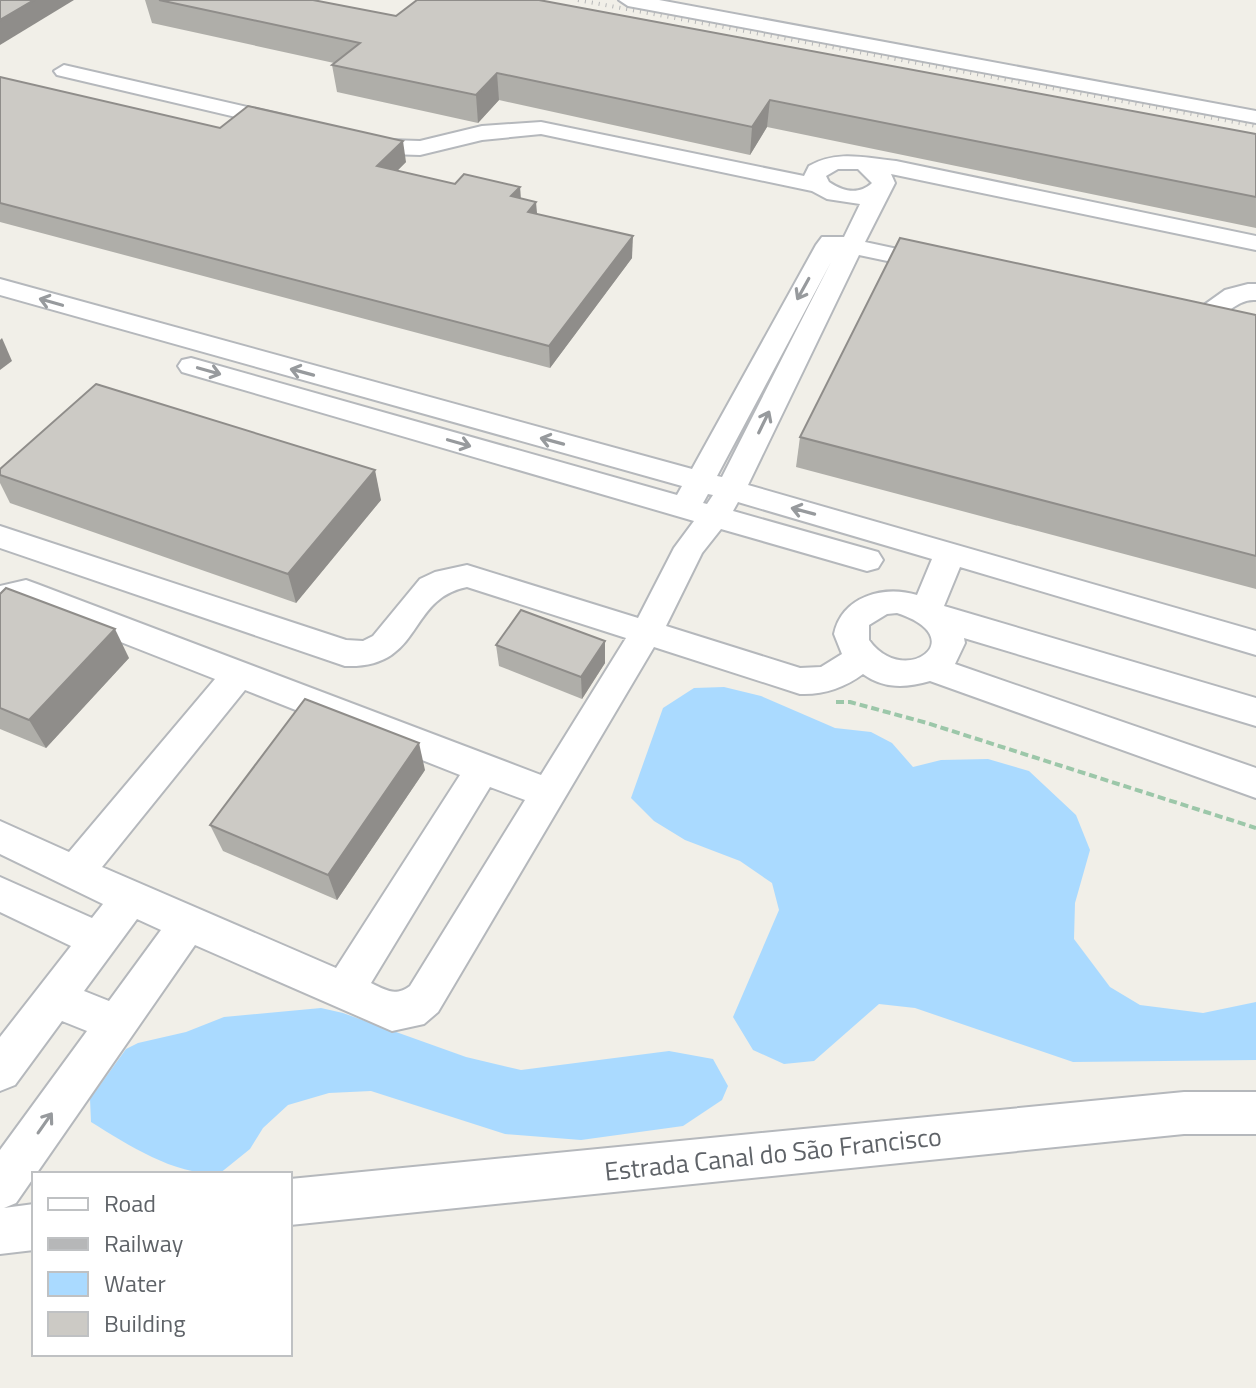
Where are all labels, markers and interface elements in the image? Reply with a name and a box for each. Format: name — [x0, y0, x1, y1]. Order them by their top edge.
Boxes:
one-way arrow — [795, 277, 811, 300]
one-way arrow — [39, 294, 65, 309]
one-way arrow — [195, 364, 221, 379]
one-way arrow — [289, 364, 315, 379]
one-way arrow — [757, 411, 772, 435]
one-way arrow — [540, 433, 566, 448]
one-way arrow — [445, 436, 471, 451]
one-way arrow — [790, 502, 816, 517]
one-way arrow — [37, 1113, 53, 1135]
street label: Estrada Canal do São Francisco — [602, 1116, 944, 1191]
legend — [32, 1172, 292, 1356]
text: Road — [104, 1185, 156, 1221]
text: Railway — [104, 1225, 184, 1261]
text: Water — [104, 1265, 166, 1301]
text: Building — [104, 1305, 186, 1341]

